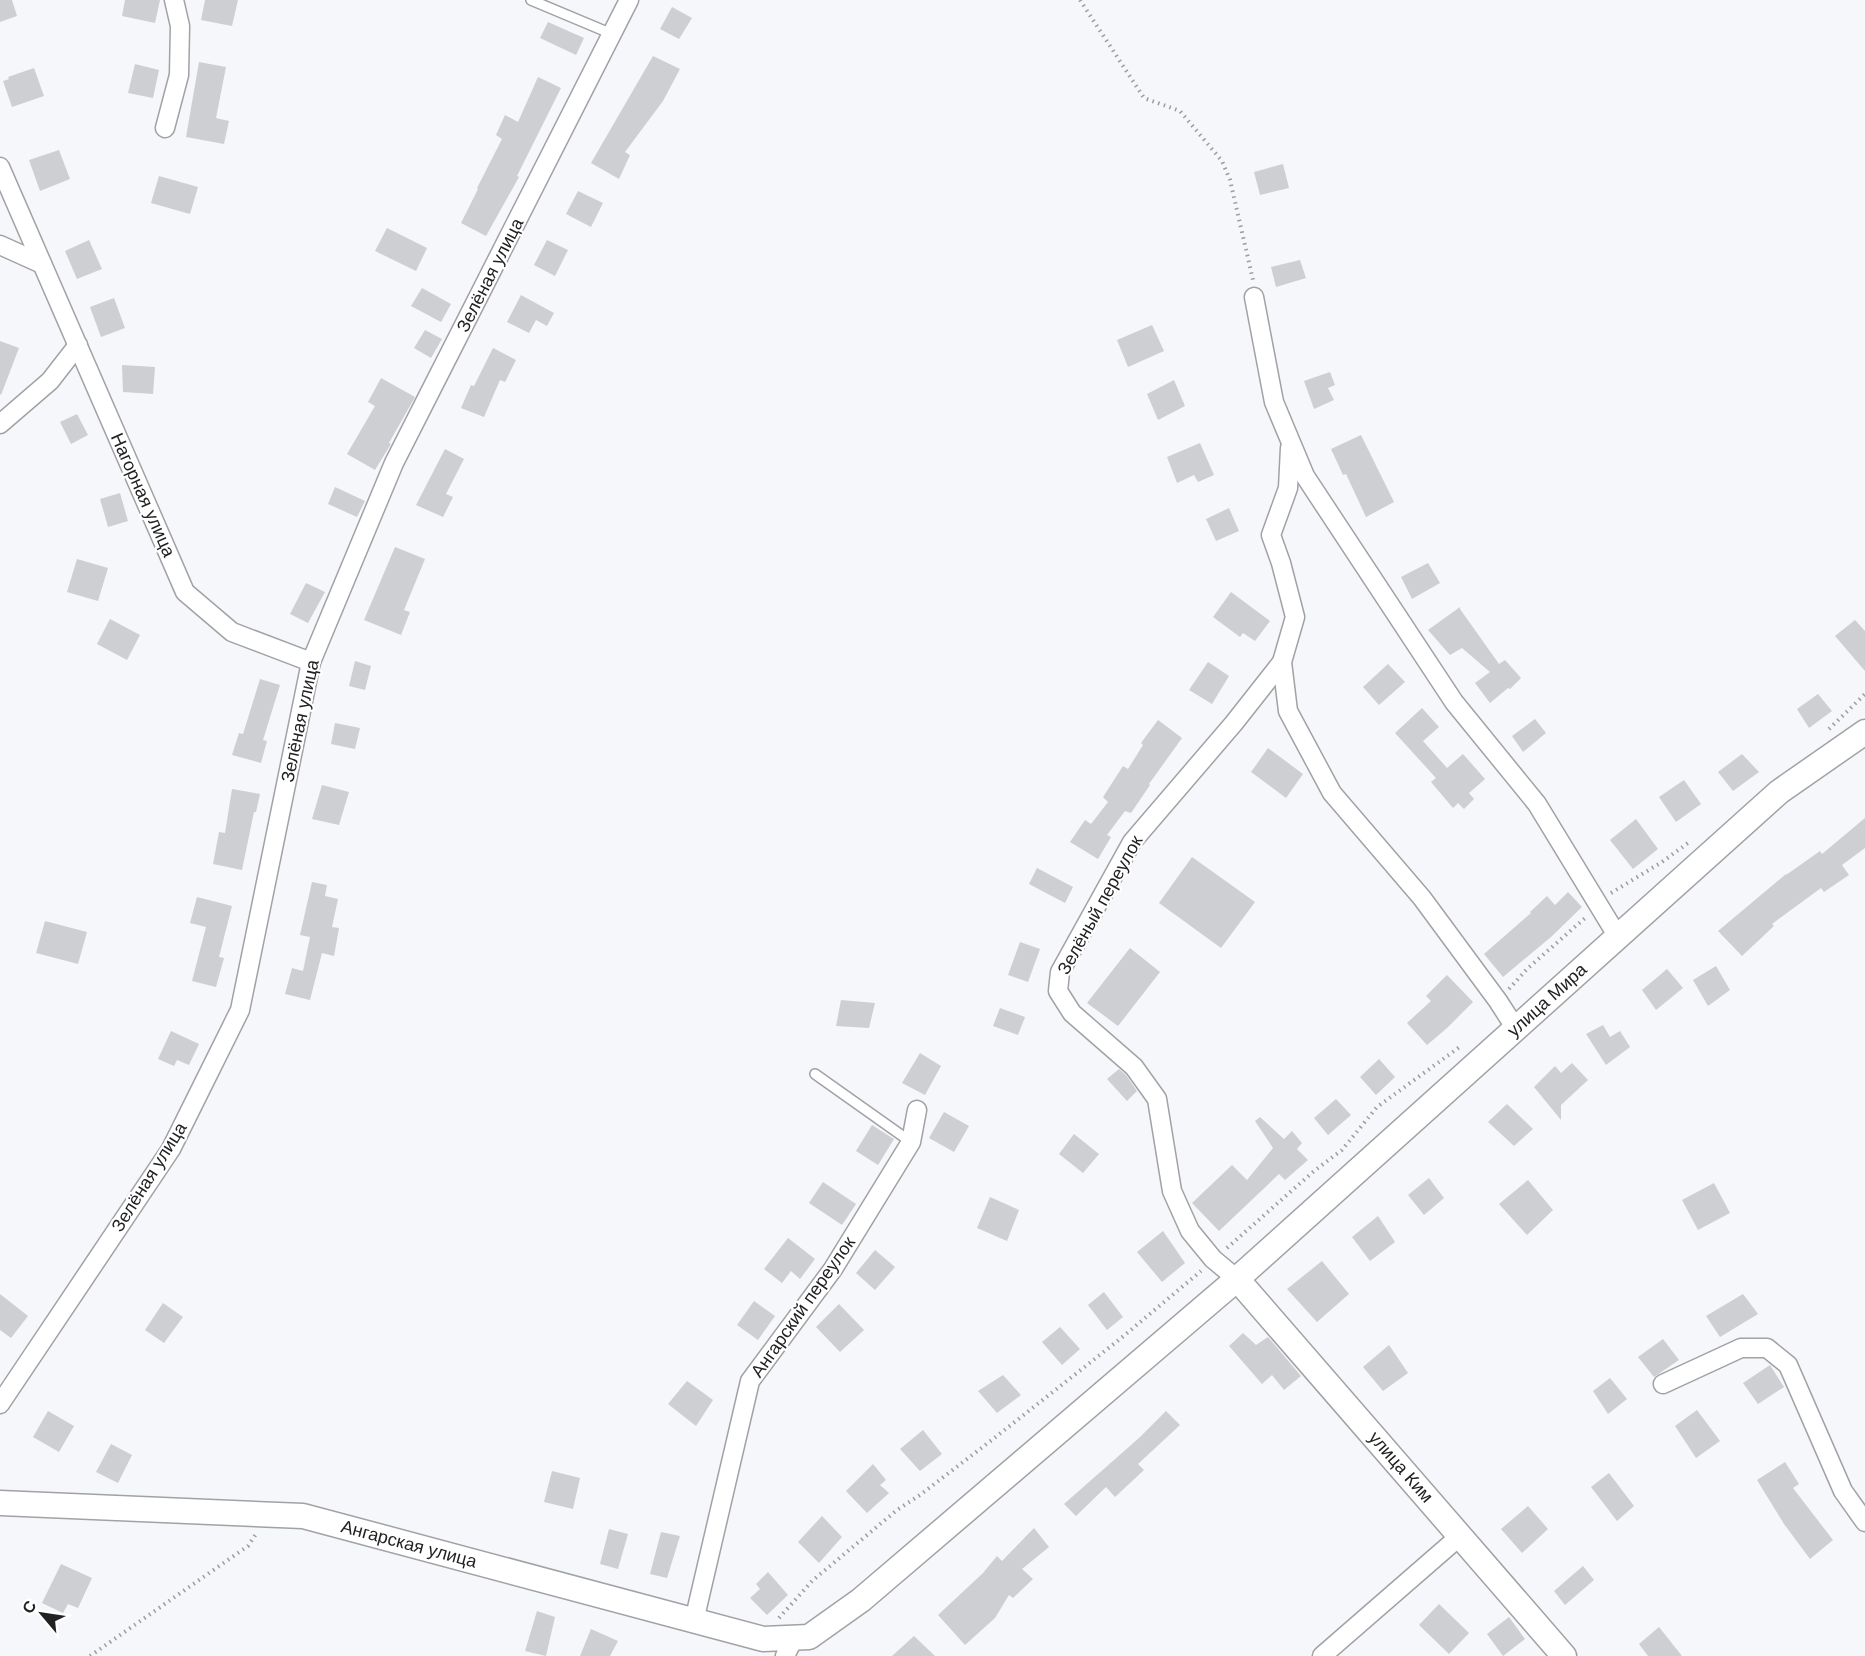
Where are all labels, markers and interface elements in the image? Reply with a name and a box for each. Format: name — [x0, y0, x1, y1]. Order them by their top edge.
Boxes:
street label: Зелёная улица — [453, 214, 528, 335]
street label: Нагорная улица — [107, 430, 180, 561]
street label: Зелёная улица — [277, 657, 323, 784]
street label: Зелёный переулок — [1054, 832, 1146, 978]
street label: улица Мира — [1503, 959, 1591, 1041]
street label: Зелёная улица — [107, 1118, 191, 1235]
street label: Ангарский переулок — [747, 1233, 859, 1381]
street label: улица Ким — [1365, 1427, 1437, 1507]
street label: Ангарская улица — [339, 1516, 480, 1572]
north arrow — [12, 1584, 72, 1644]
text: С — [19, 1597, 40, 1616]

